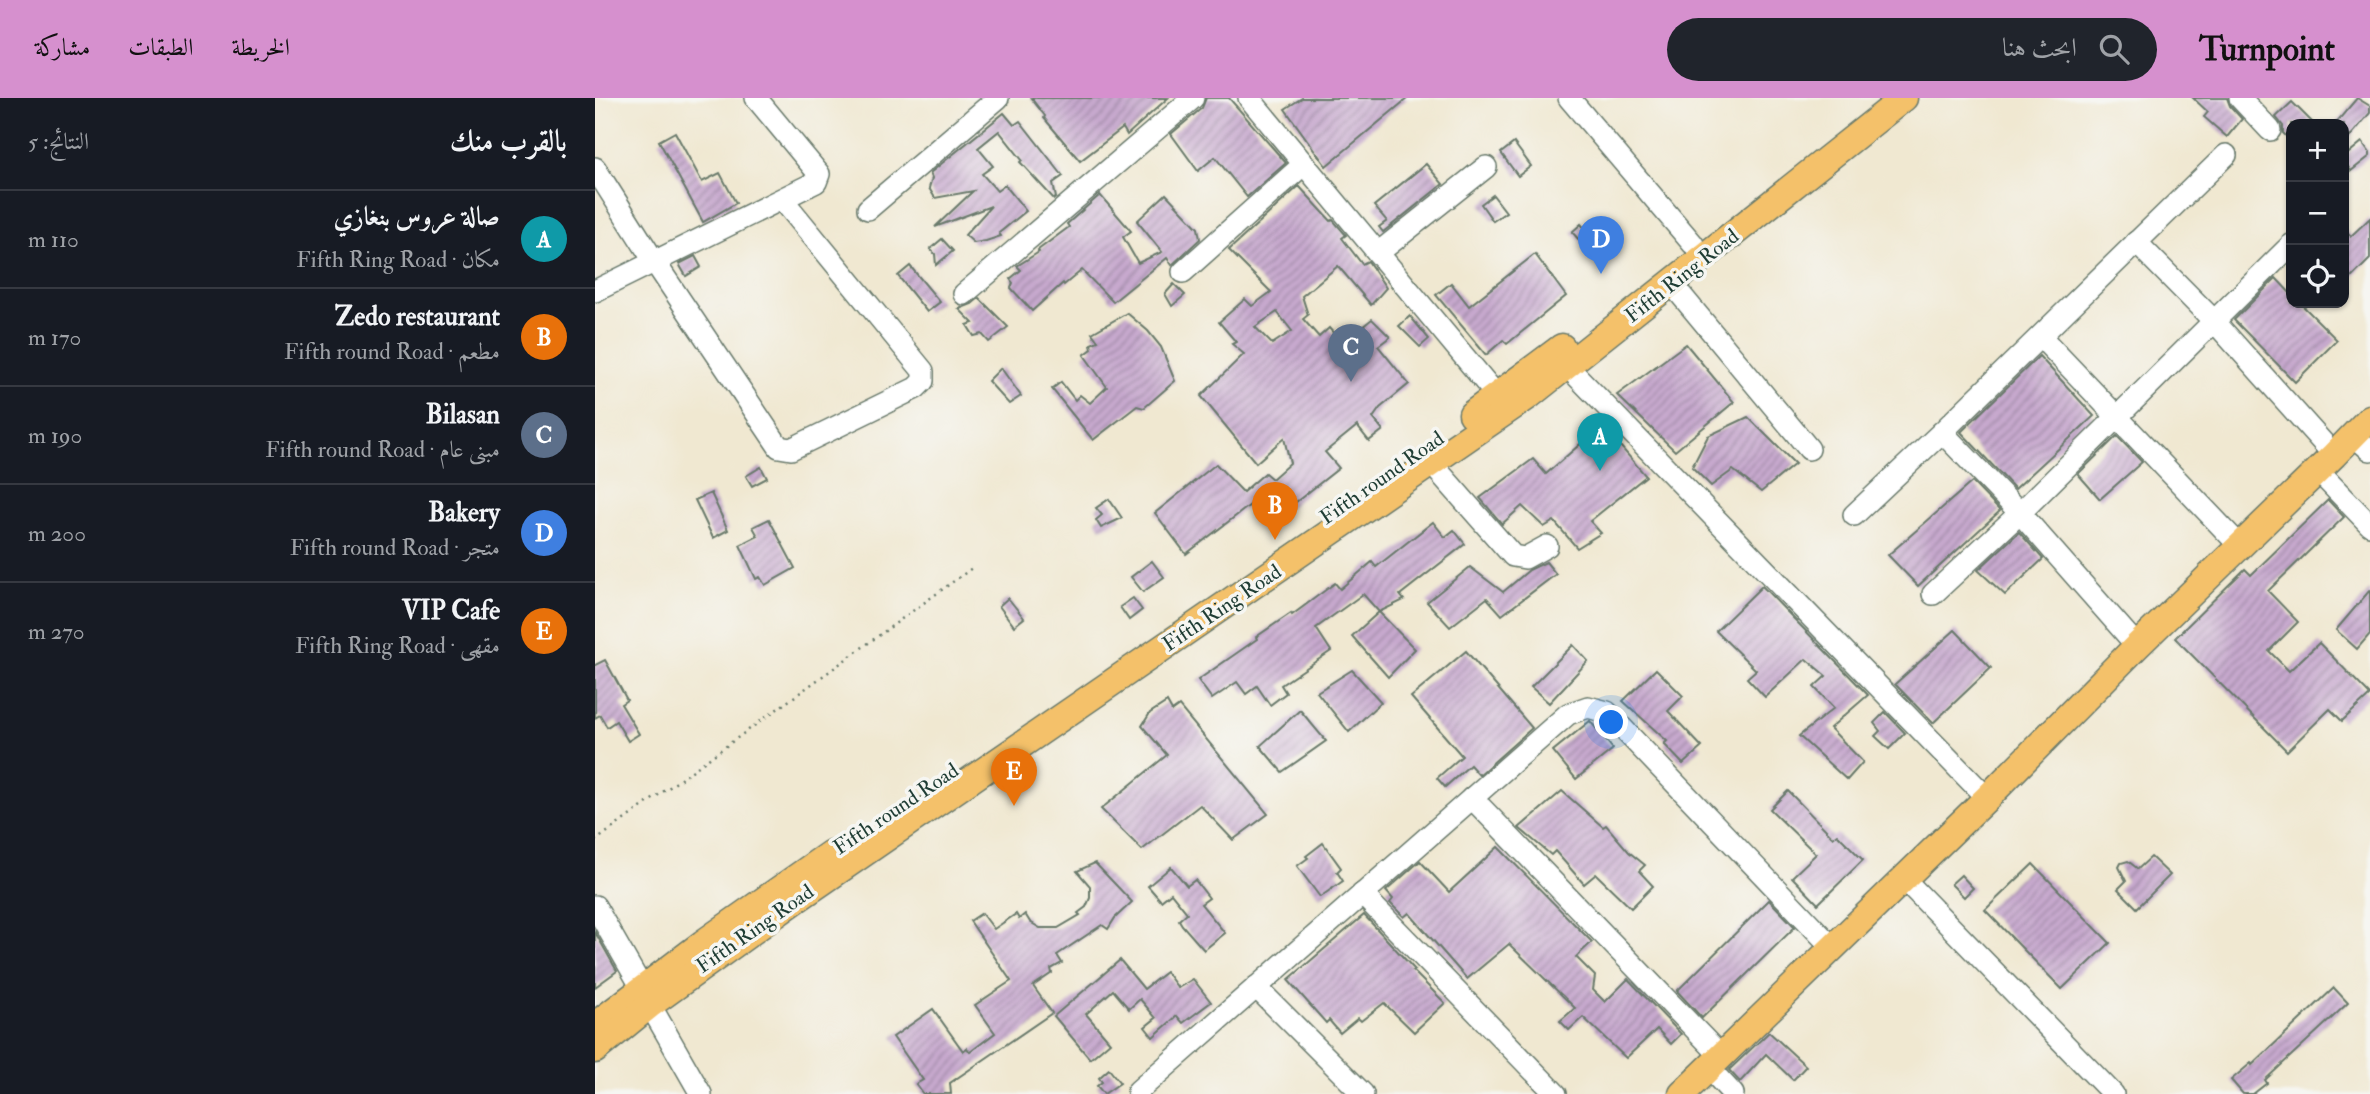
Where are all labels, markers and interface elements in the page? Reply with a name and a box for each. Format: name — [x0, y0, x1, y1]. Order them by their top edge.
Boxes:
search box — [1667, 18, 2157, 81]
text: Turnpoint — [2199, 29, 2335, 70]
icon: search — [2095, 30, 2133, 68]
text: مشاركة — [35, 32, 90, 63]
text: الطبقات — [128, 32, 194, 63]
text: الخريطة — [232, 32, 290, 63]
text: ابحث هنا — [2002, 32, 2077, 64]
map controls — [2286, 119, 2349, 308]
button: + — [2286, 119, 2349, 182]
text: بالقرب منك — [450, 123, 567, 160]
text: النتائج: 5 — [28, 127, 89, 156]
button: − — [2286, 182, 2349, 245]
text: صالة عروس بنغازي — [333, 201, 500, 233]
pin: D — [1578, 216, 1624, 274]
street label: Fifth Ring Road — [1619, 223, 1745, 329]
text: 110 m — [28, 225, 79, 254]
text: A — [537, 225, 551, 254]
text: مكان · Fifth Ring Road — [296, 245, 500, 274]
button: locate — [2286, 245, 2349, 308]
text: Zedo restaurant — [335, 301, 500, 333]
text: 170 m — [28, 323, 81, 352]
text: B — [536, 323, 552, 352]
pin: C — [1328, 324, 1374, 382]
text: مطعم · Fifth round Road — [284, 337, 500, 366]
text: Bilasan — [426, 399, 500, 431]
pin: A — [1577, 413, 1623, 471]
text: 190 m — [28, 421, 82, 450]
text: C — [536, 421, 552, 450]
street label: Fifth round Road — [1315, 425, 1450, 531]
text: مبنى عام · Fifth round Road — [265, 435, 500, 464]
pin: B — [1252, 482, 1298, 540]
text: Bakery — [428, 497, 500, 529]
text: 200 m — [28, 519, 86, 548]
text: D — [535, 519, 553, 548]
text: متجر · Fifth round Road — [290, 533, 500, 562]
street label: Fifth Ring Road — [1157, 558, 1287, 658]
text: VIP Cafe — [402, 595, 500, 627]
text: 270 m — [28, 617, 85, 646]
text: E — [536, 617, 552, 646]
text: مقهى · Fifth Ring Road — [295, 631, 500, 660]
your location — [1594, 705, 1628, 739]
pin: E — [991, 748, 1037, 806]
street label: Fifth round Road — [828, 757, 965, 861]
street label: Fifth Ring Road — [691, 878, 820, 980]

